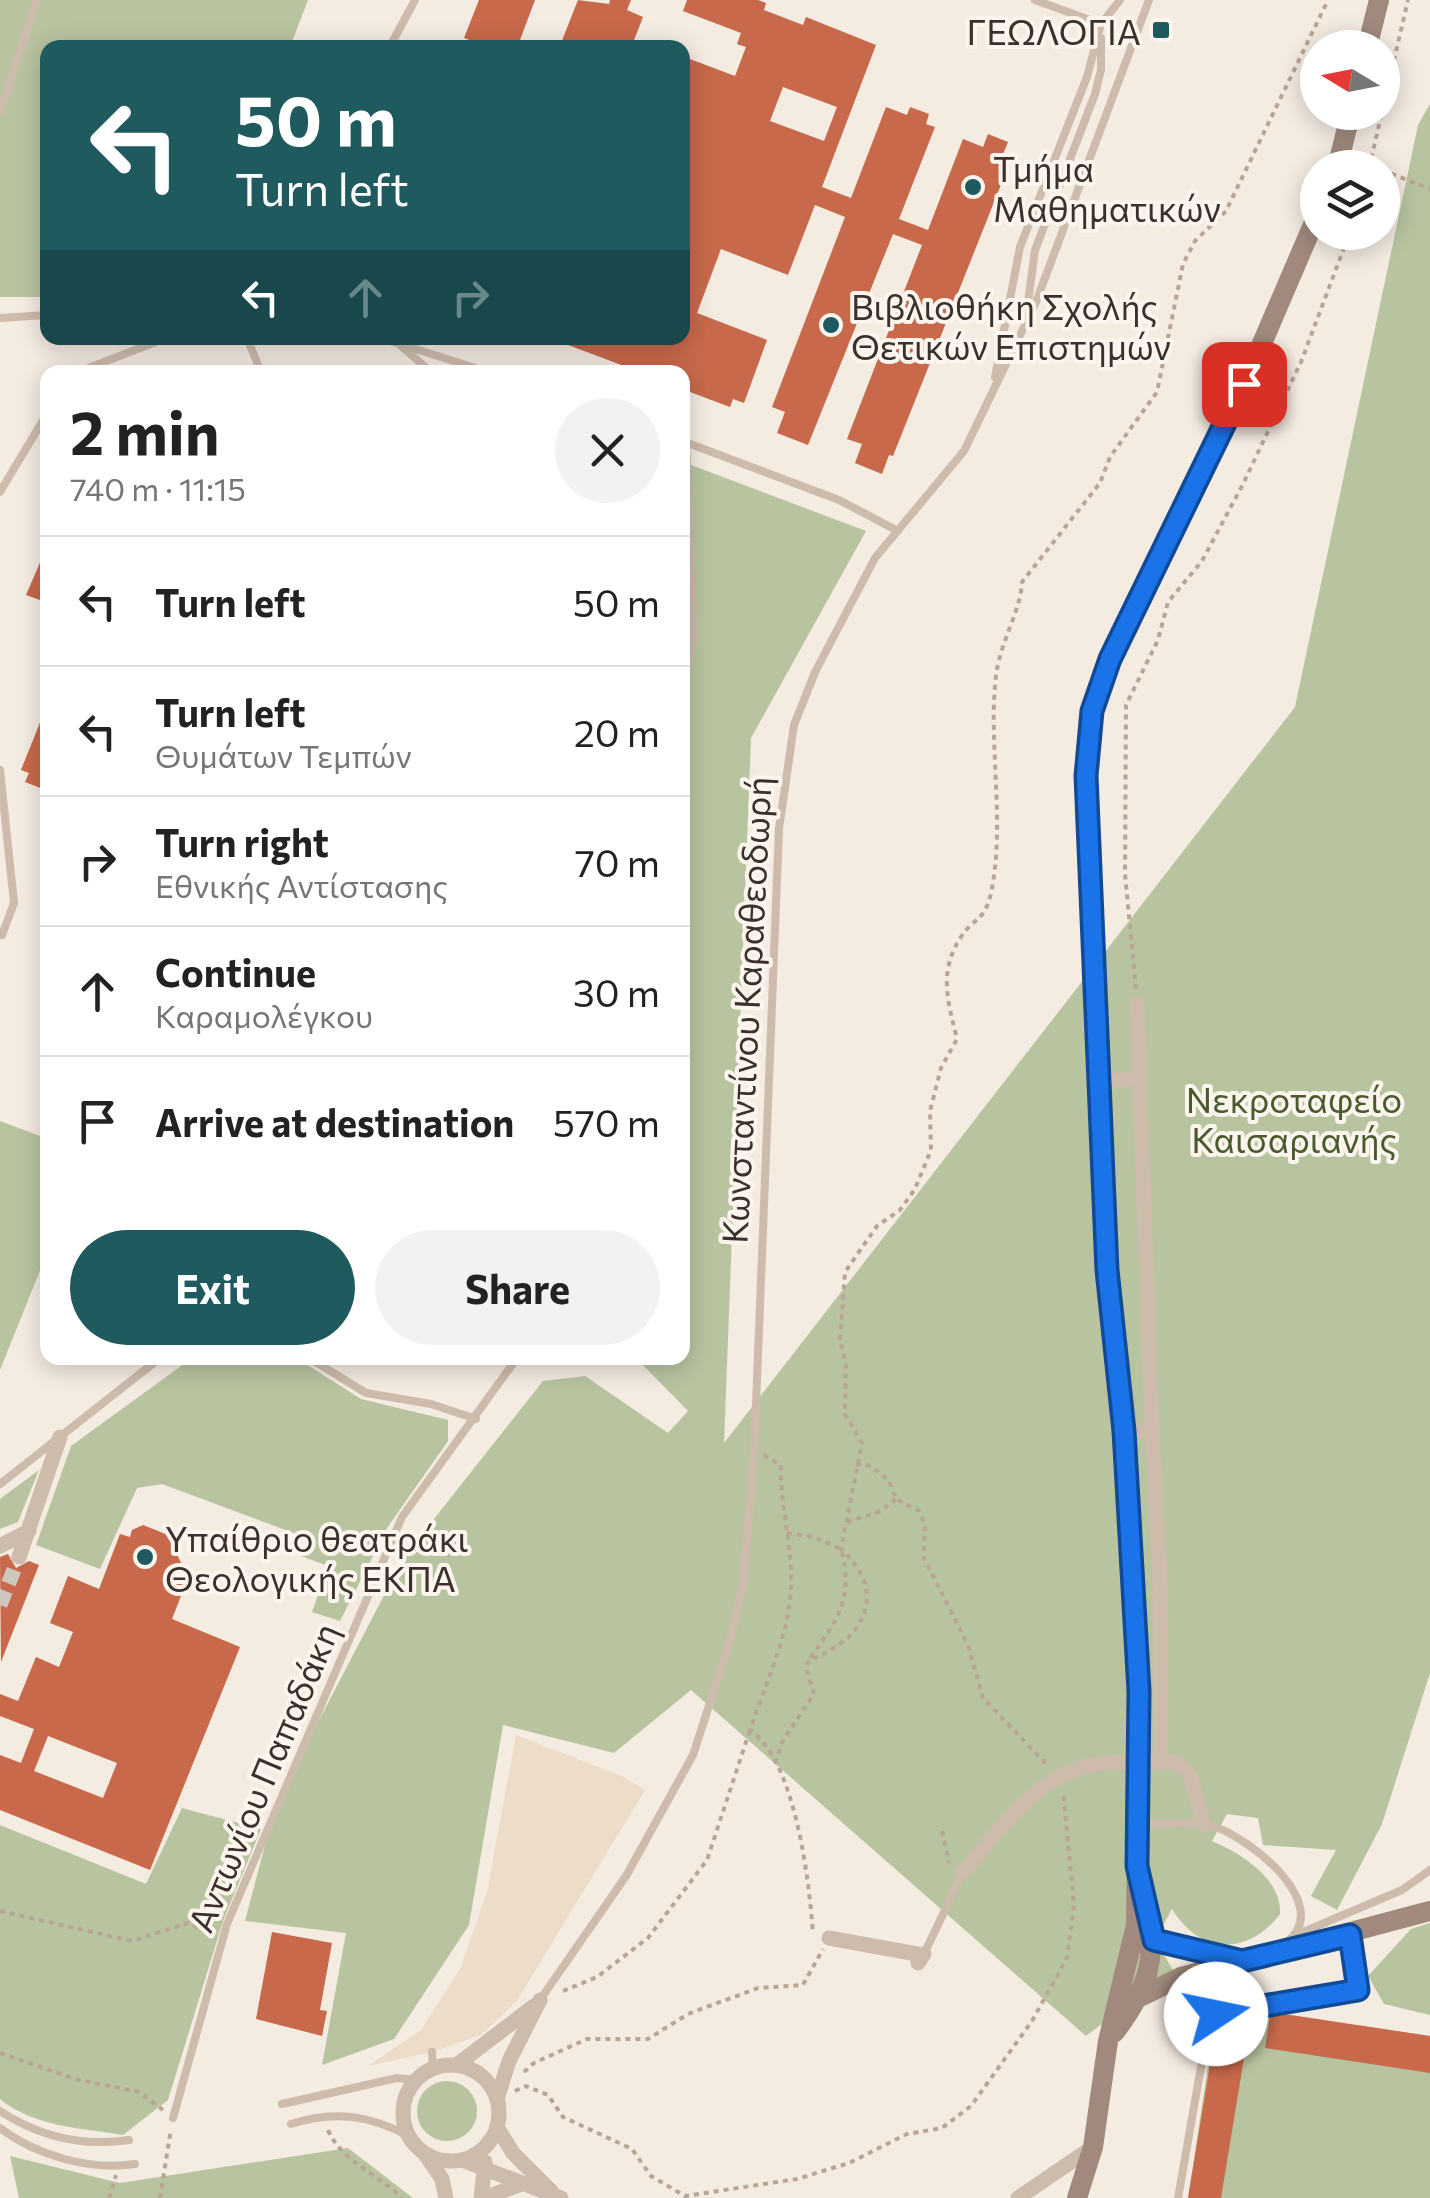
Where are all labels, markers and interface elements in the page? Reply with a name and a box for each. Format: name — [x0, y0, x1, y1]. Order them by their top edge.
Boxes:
place label: ΓΕΩΛΟΓΙΑ — [967, 9, 1141, 52]
marker: ΓΕΩΛΟΓΙΑ — [1150, 19, 1172, 41]
north arrow — [1300, 30, 1400, 130]
map controls — [1300, 30, 1400, 250]
text: 50 m — [235, 75, 397, 160]
icon: left — [70, 80, 200, 210]
place label: Τμήμα Μαθηματικών — [993, 146, 1221, 229]
button: layers — [1300, 150, 1400, 250]
text: Turn left — [235, 160, 409, 215]
marker: Τμήμα Μαθηματικών — [962, 176, 984, 198]
icon: left — [233, 270, 288, 325]
icon: ahead — [338, 270, 393, 325]
icon: right — [443, 270, 498, 325]
place label: Βιβλιοθήκη Σχολής Θετικών Επιστημών — [851, 284, 1171, 367]
marker: Βιβλιοθήκη Σχολής Θετικών Επιστημών — [820, 314, 842, 336]
pin — [1202, 342, 1287, 427]
icon: arrive — [1217, 357, 1272, 412]
text: 2 min — [70, 394, 219, 467]
button: close — [555, 398, 660, 503]
text: 740 m · 11:15 — [70, 468, 246, 508]
icon: left — [70, 574, 125, 629]
text: Turn left — [155, 578, 306, 625]
text: 50 m — [573, 578, 660, 625]
text: Turn left — [155, 688, 306, 735]
icon: left — [70, 704, 125, 759]
text: 20 m — [574, 708, 660, 755]
text: Θυμάτων Τεμπών — [155, 735, 412, 775]
street label: Κωνσταντίνου Καραθεοδωρή — [711, 775, 779, 1245]
text: Turn right — [155, 818, 329, 865]
icon: right — [70, 834, 125, 889]
text: 70 m — [575, 838, 660, 885]
text: Εθνικής Αντίστασης — [155, 865, 448, 905]
text: Continue — [155, 948, 316, 995]
icon: ahead — [70, 964, 125, 1019]
text: 30 m — [573, 968, 660, 1015]
text: Καραμολέγκου — [155, 995, 373, 1035]
park label: Νεκροταφείο Καισαριανής — [1186, 1077, 1402, 1160]
icon: arrive — [70, 1094, 125, 1149]
text: Arrive at destination — [155, 1098, 514, 1145]
text: 570 m — [553, 1098, 660, 1145]
button: Exit — [70, 1230, 355, 1345]
button: Share — [375, 1230, 660, 1345]
place label: Υπαίθριο θεατράκι Θεολογικής ΕΚΠΑ — [165, 1516, 469, 1599]
marker: Υπαίθριο θεατράκι Θεολογικής ΕΚΠΑ — [134, 1546, 156, 1568]
street label: Αντωνίου Παπαδάκη — [177, 1616, 347, 1938]
position arrow — [1164, 1962, 1268, 2066]

